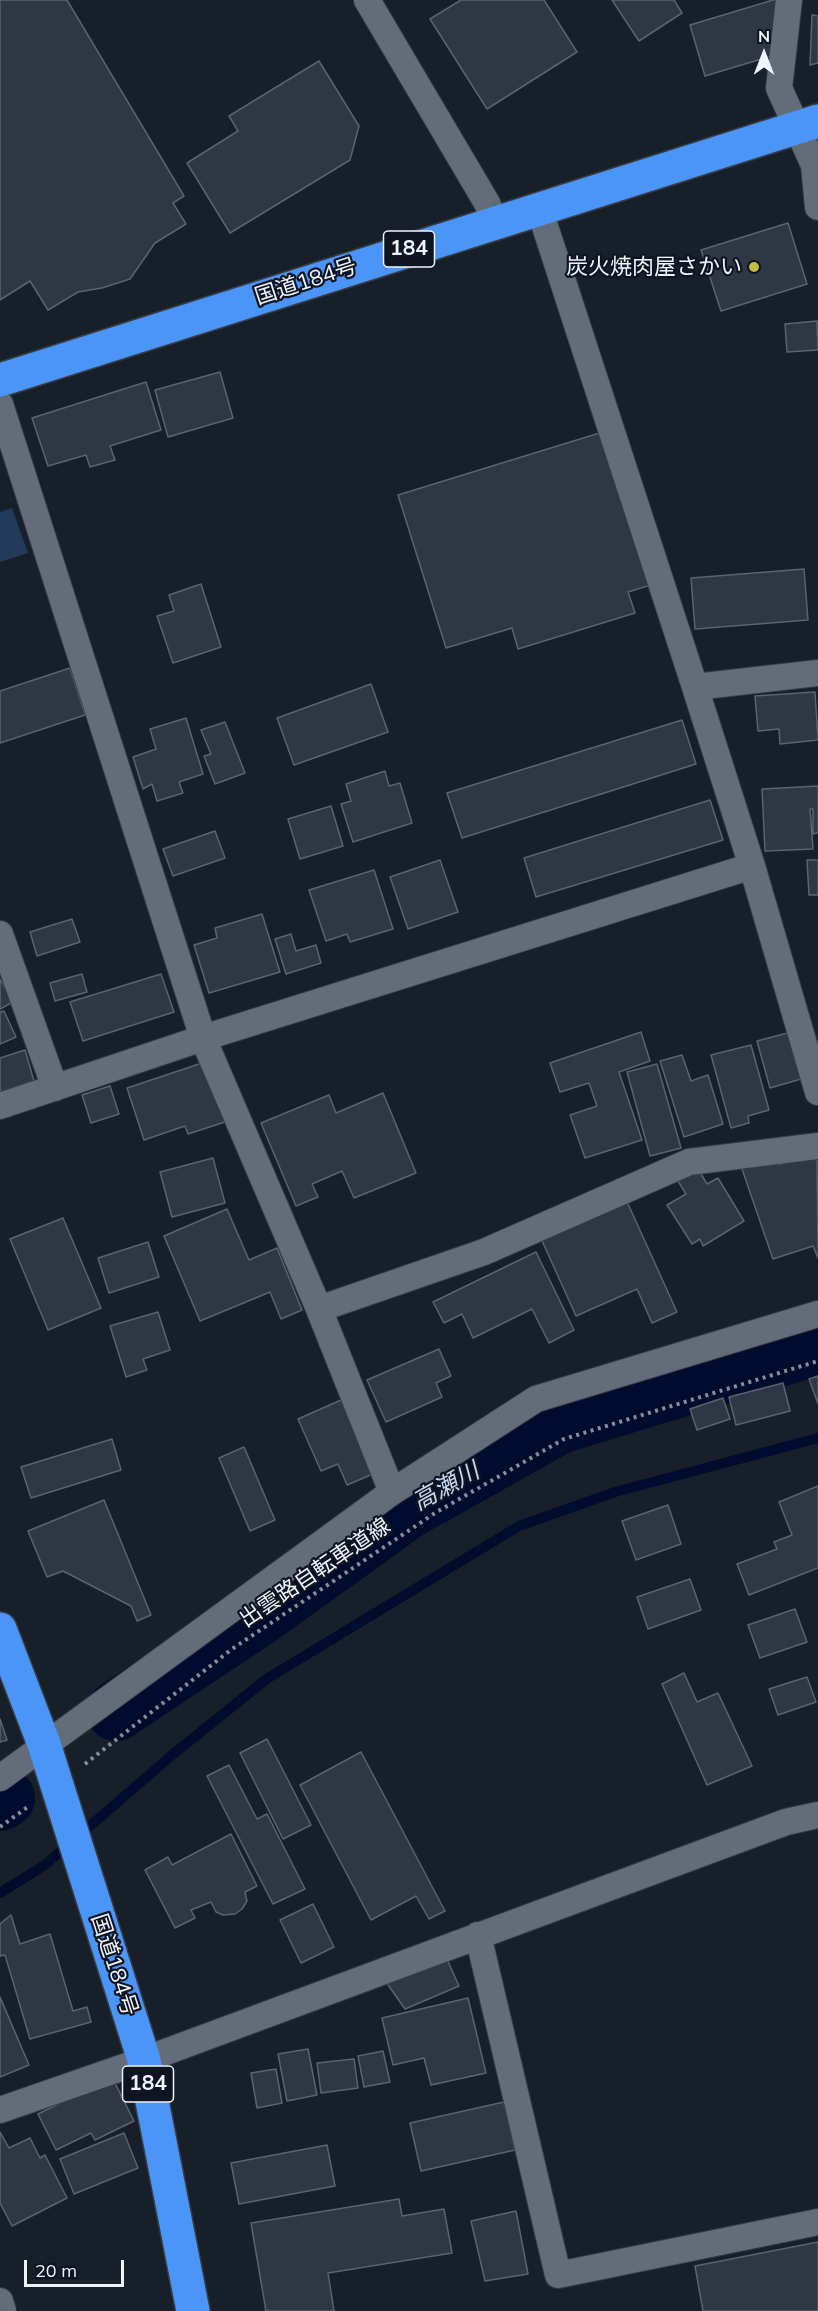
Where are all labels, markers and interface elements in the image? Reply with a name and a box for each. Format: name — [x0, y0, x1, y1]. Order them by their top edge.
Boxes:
north arrow — [734, 24, 794, 84]
text: N — [758, 26, 770, 46]
road number: 184 — [384, 231, 434, 267]
street label: 国道184号 — [252, 253, 360, 311]
place label: 炭火焼肉屋さかい — [566, 254, 742, 280]
marker: 炭火焼肉屋さかい — [747, 260, 761, 274]
water label: 高瀬川 — [408, 1457, 484, 1517]
street label: 出雲路自転車道線 — [235, 1513, 395, 1633]
street label: 国道184号 — [85, 1911, 143, 2019]
road number: 184 — [122, 2066, 174, 2102]
scale bar — [27, 2248, 128, 2286]
text: 20 m — [35, 2259, 77, 2282]

